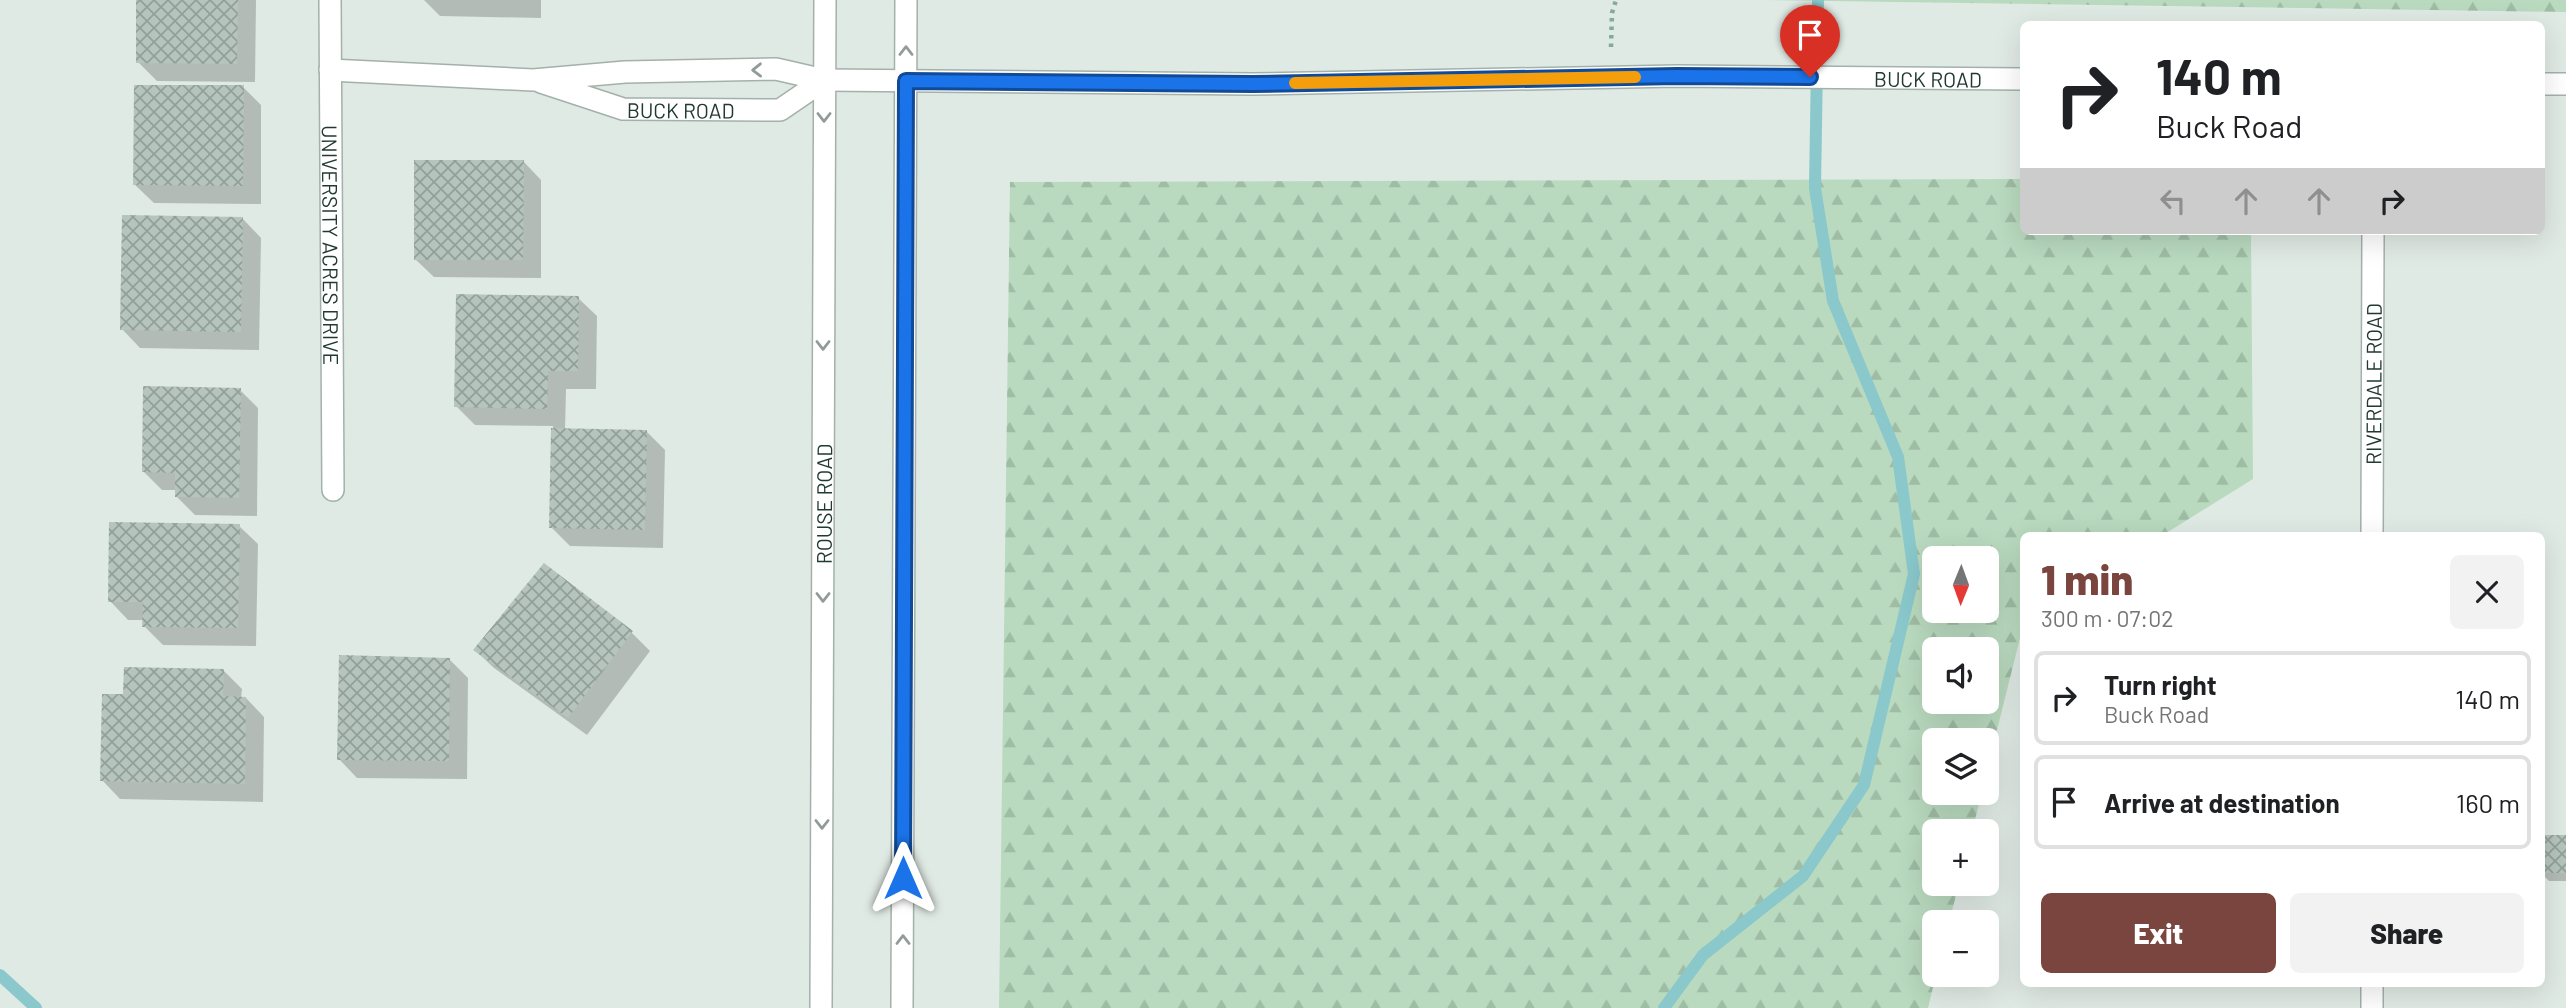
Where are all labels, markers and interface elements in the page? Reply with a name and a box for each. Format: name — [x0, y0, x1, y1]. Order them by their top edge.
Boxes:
pin — [1780, 5, 1840, 77]
icon: arrive — [1791, 16, 1829, 54]
one-way arrow — [898, 45, 914, 56]
text: 140 m — [2156, 46, 2282, 105]
icon: right — [2041, 49, 2132, 140]
one-way arrow — [752, 62, 762, 78]
street label: BUCK ROAD — [1874, 65, 1982, 91]
street label: BUCK ROAD — [627, 97, 735, 122]
text: Buck Road — [2156, 106, 2303, 144]
one-way arrow — [816, 112, 832, 123]
street label: UNIVERSITY ACRES DRIVE — [318, 125, 345, 365]
icon: left — [2154, 182, 2192, 220]
icon: ahead — [2227, 182, 2265, 220]
icon: ahead — [2300, 182, 2338, 220]
icon: right — [2373, 182, 2411, 220]
street label: RIVERDALE ROAD — [2360, 303, 2385, 465]
one-way arrow — [815, 340, 831, 350]
street label: ROUSE ROAD — [810, 444, 836, 564]
north arrow — [1922, 546, 1998, 623]
map controls — [1922, 546, 1999, 987]
text: 1 min — [2041, 553, 2133, 603]
button: close — [2450, 555, 2524, 629]
one-way arrow — [815, 592, 831, 602]
text: 300 m · 07:02 — [2041, 604, 2173, 632]
button: sound — [1922, 637, 1999, 714]
text: Turn right — [2104, 669, 2217, 700]
icon: right — [2045, 679, 2083, 717]
text: 140 m — [2455, 683, 2520, 714]
text: Buck Road — [2104, 700, 2209, 728]
button: layers — [1922, 728, 1999, 805]
icon: arrive — [2045, 783, 2083, 821]
text: Arrive at destination — [2104, 787, 2340, 818]
text: 160 m — [2456, 787, 2520, 818]
one-way arrow — [814, 819, 829, 830]
button: + — [1922, 819, 1999, 896]
position arrow — [866, 841, 940, 915]
button: Exit — [2041, 893, 2276, 973]
button: Share — [2290, 893, 2524, 973]
button: − — [1922, 910, 1999, 987]
one-way arrow — [895, 934, 911, 945]

